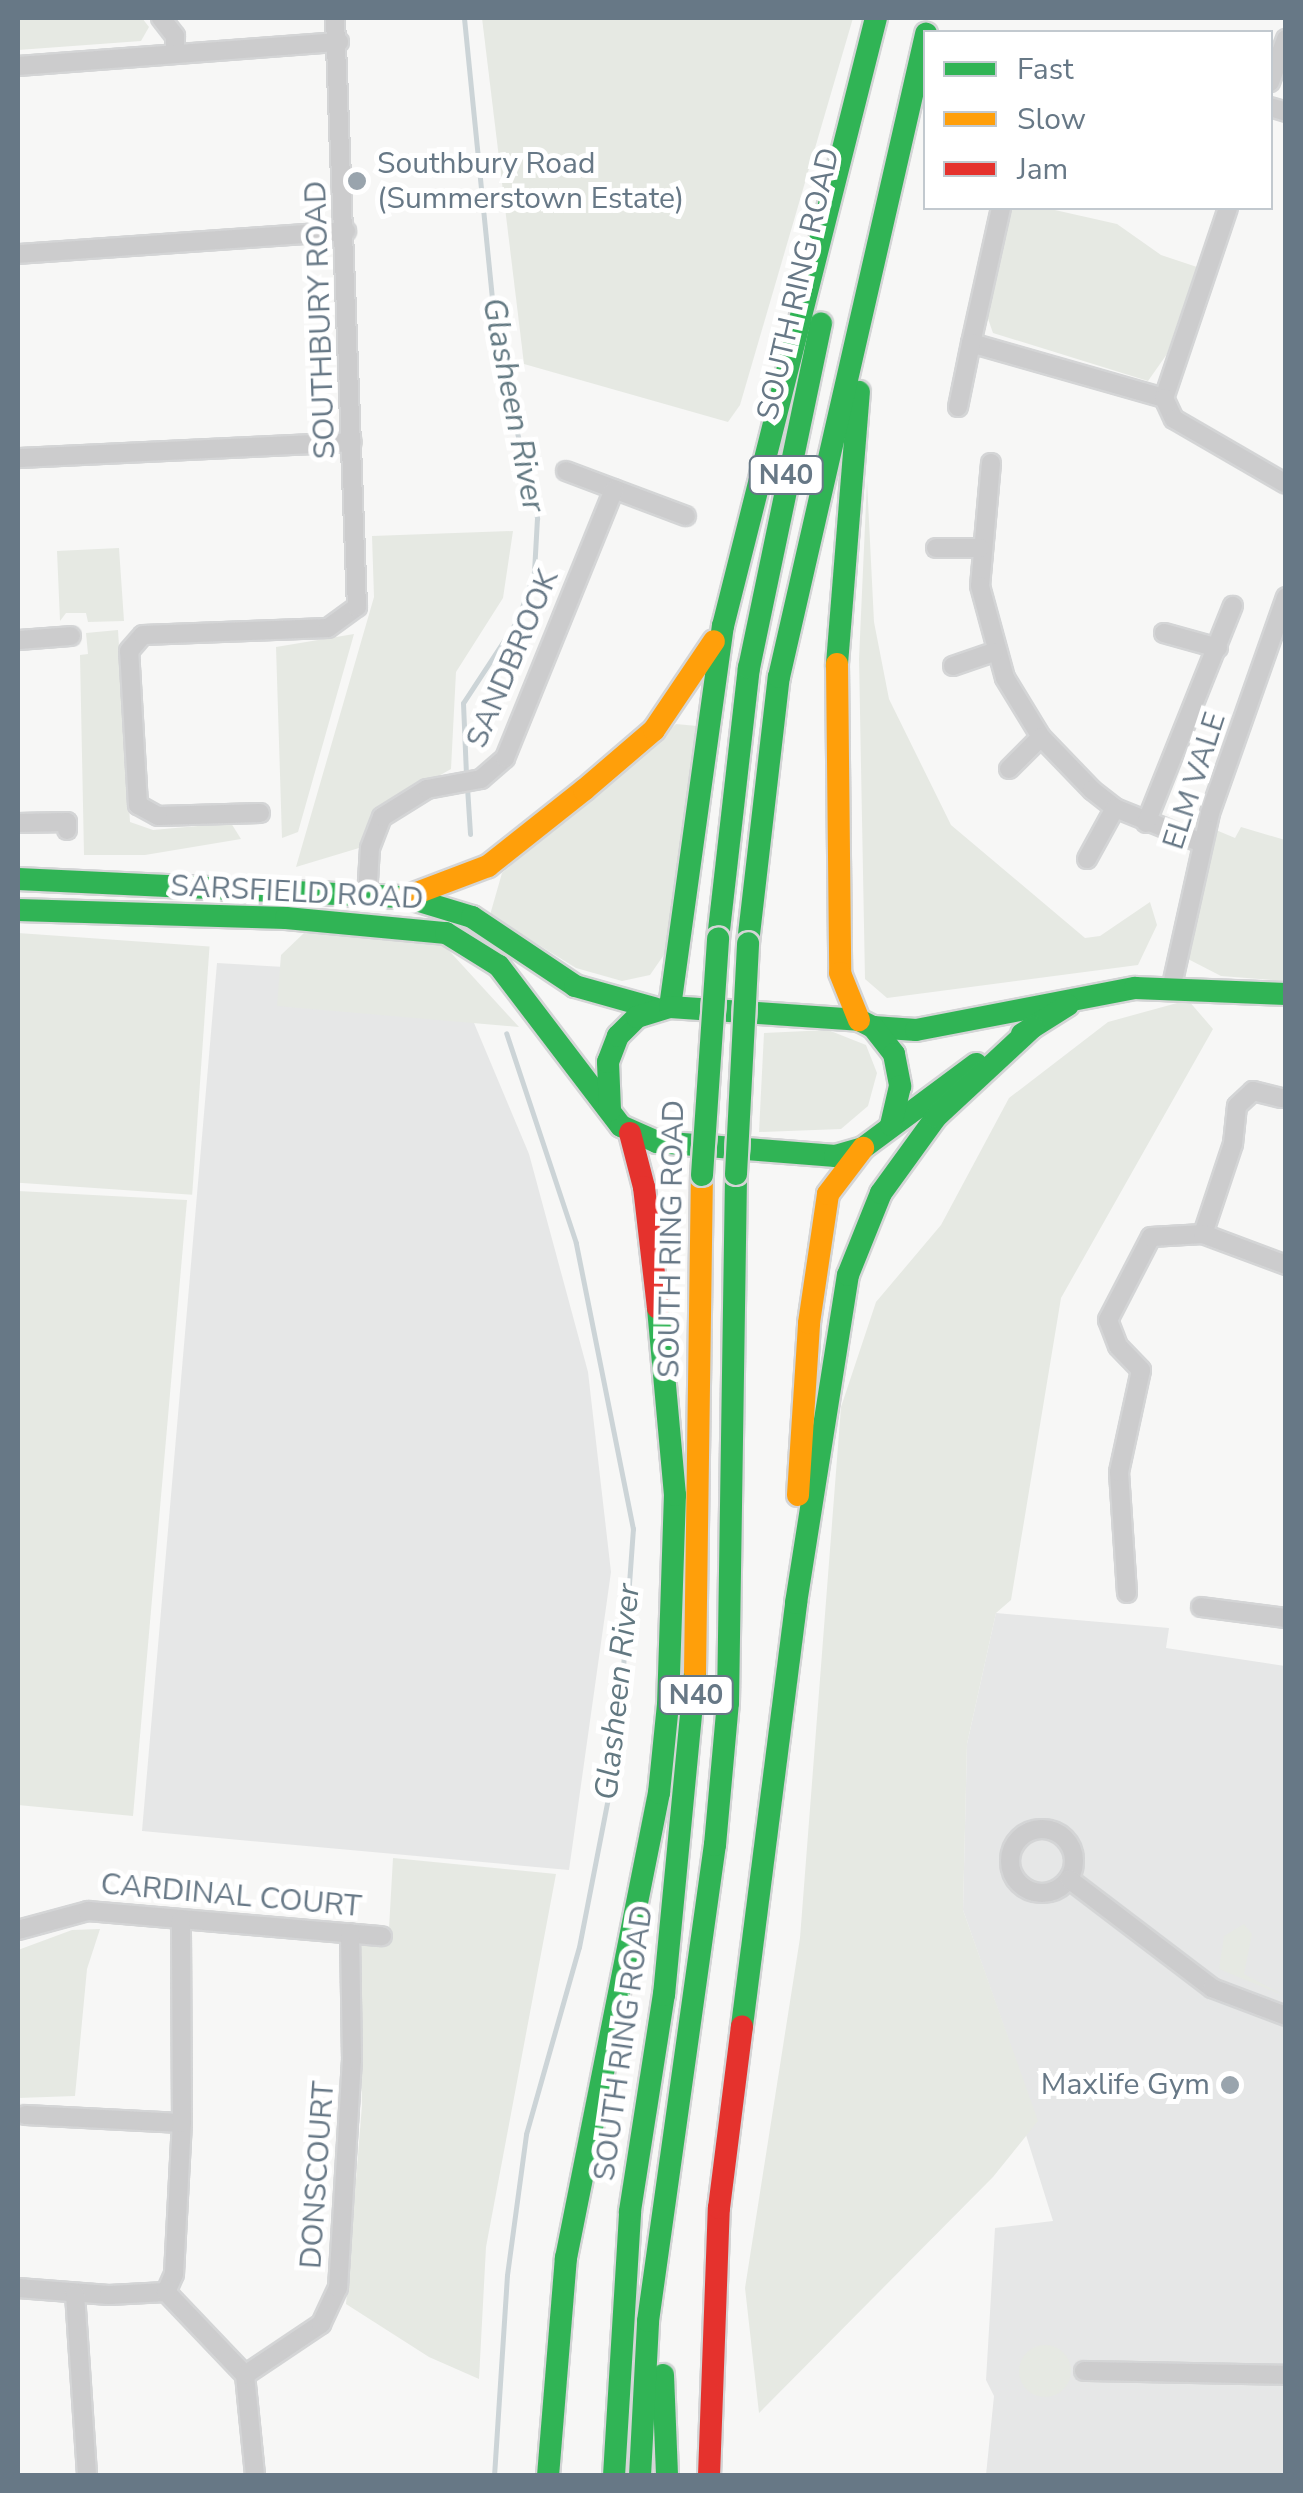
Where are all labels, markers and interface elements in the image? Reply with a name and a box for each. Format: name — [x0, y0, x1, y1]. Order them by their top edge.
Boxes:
legend — [923, 30, 1273, 210]
text: Fast — [1017, 49, 1074, 90]
text: Slow — [1017, 99, 1086, 140]
street label: SOUTH RING ROAD — [750, 144, 848, 424]
place label: Southbury Road (Summerstown Estate) — [377, 146, 684, 216]
text: Jam — [1017, 149, 1068, 190]
marker: Southbury Road (Summerstown Estate) — [346, 170, 368, 192]
street label: SOUTHBURY ROAD — [298, 180, 344, 460]
water label: Glasheen River — [473, 295, 553, 515]
road number: N40 — [748, 452, 824, 498]
street label: SANDBROOK — [459, 565, 567, 753]
street label: ELM VALE — [1156, 708, 1234, 854]
street label: SARSFIELD ROAD — [170, 868, 424, 918]
street label: SOUTH RING ROAD — [652, 1100, 692, 1378]
water label: Glasheen River — [588, 1582, 648, 1802]
road number: N40 — [658, 1672, 734, 1718]
street label: CARDINAL COURT — [99, 1867, 363, 1925]
street label: SOUTH RING ROAD — [587, 1903, 661, 2183]
place label: Maxlife Gym — [1041, 2067, 1210, 2103]
marker: Maxlife Gym — [1219, 2074, 1241, 2096]
street label: DONSCOURT — [293, 2080, 343, 2270]

